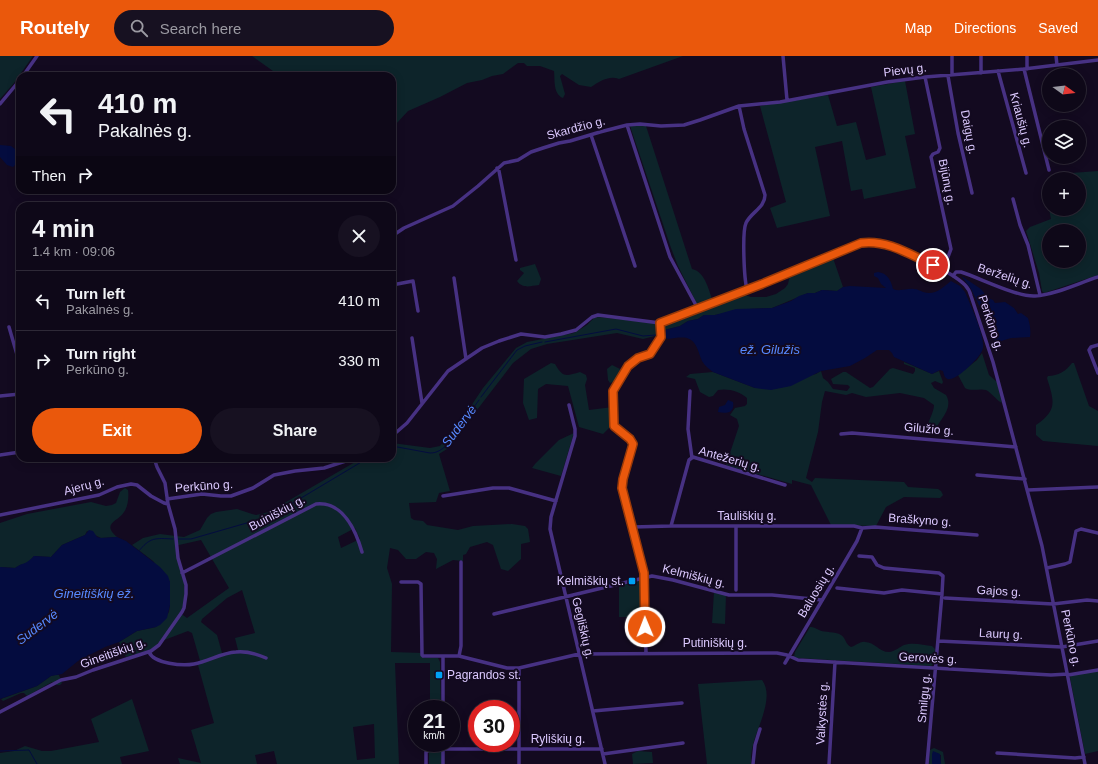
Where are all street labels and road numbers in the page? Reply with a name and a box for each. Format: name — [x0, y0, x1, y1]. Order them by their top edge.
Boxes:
street label: Pievų g. — [883, 60, 927, 80]
street label: Kriaušių g. — [1007, 91, 1035, 149]
street label: Daigų g. — [958, 109, 980, 155]
street label: Skardžio g. — [545, 113, 607, 143]
street label: Bijūnų g. — [936, 158, 958, 206]
street label: Berželių g. — [976, 261, 1034, 291]
street label: Perkūno g. — [975, 293, 1007, 353]
street label: Gilužio g. — [903, 420, 955, 438]
street label: Antežerių g. — [697, 443, 763, 475]
street label: Ajerų g. — [62, 474, 106, 498]
street label: Perkūno g. — [175, 477, 233, 495]
street label: Buiniškių g. — [247, 492, 307, 534]
street label: Tauliškių g. — [717, 509, 777, 523]
street label: Braškyno g. — [888, 511, 952, 529]
street label: Kelmiškių g. — [661, 561, 727, 591]
street label: Baluosių g. — [795, 562, 837, 620]
street label: Gajos g. — [976, 583, 1022, 599]
street label: Gegliškių g. — [569, 596, 597, 660]
street label: Perkūno g. — [1058, 608, 1084, 668]
street label: Laurų g. — [979, 626, 1023, 642]
street label: Gineitiškių g. — [78, 635, 148, 671]
street label: Putiniškių g. — [683, 636, 747, 650]
street label: Gerovės g. — [898, 649, 958, 667]
street label: Smilgų g. — [915, 672, 933, 724]
street label: Vaikystės g. — [813, 681, 831, 745]
street label: Ryliškių g. — [531, 732, 585, 746]

